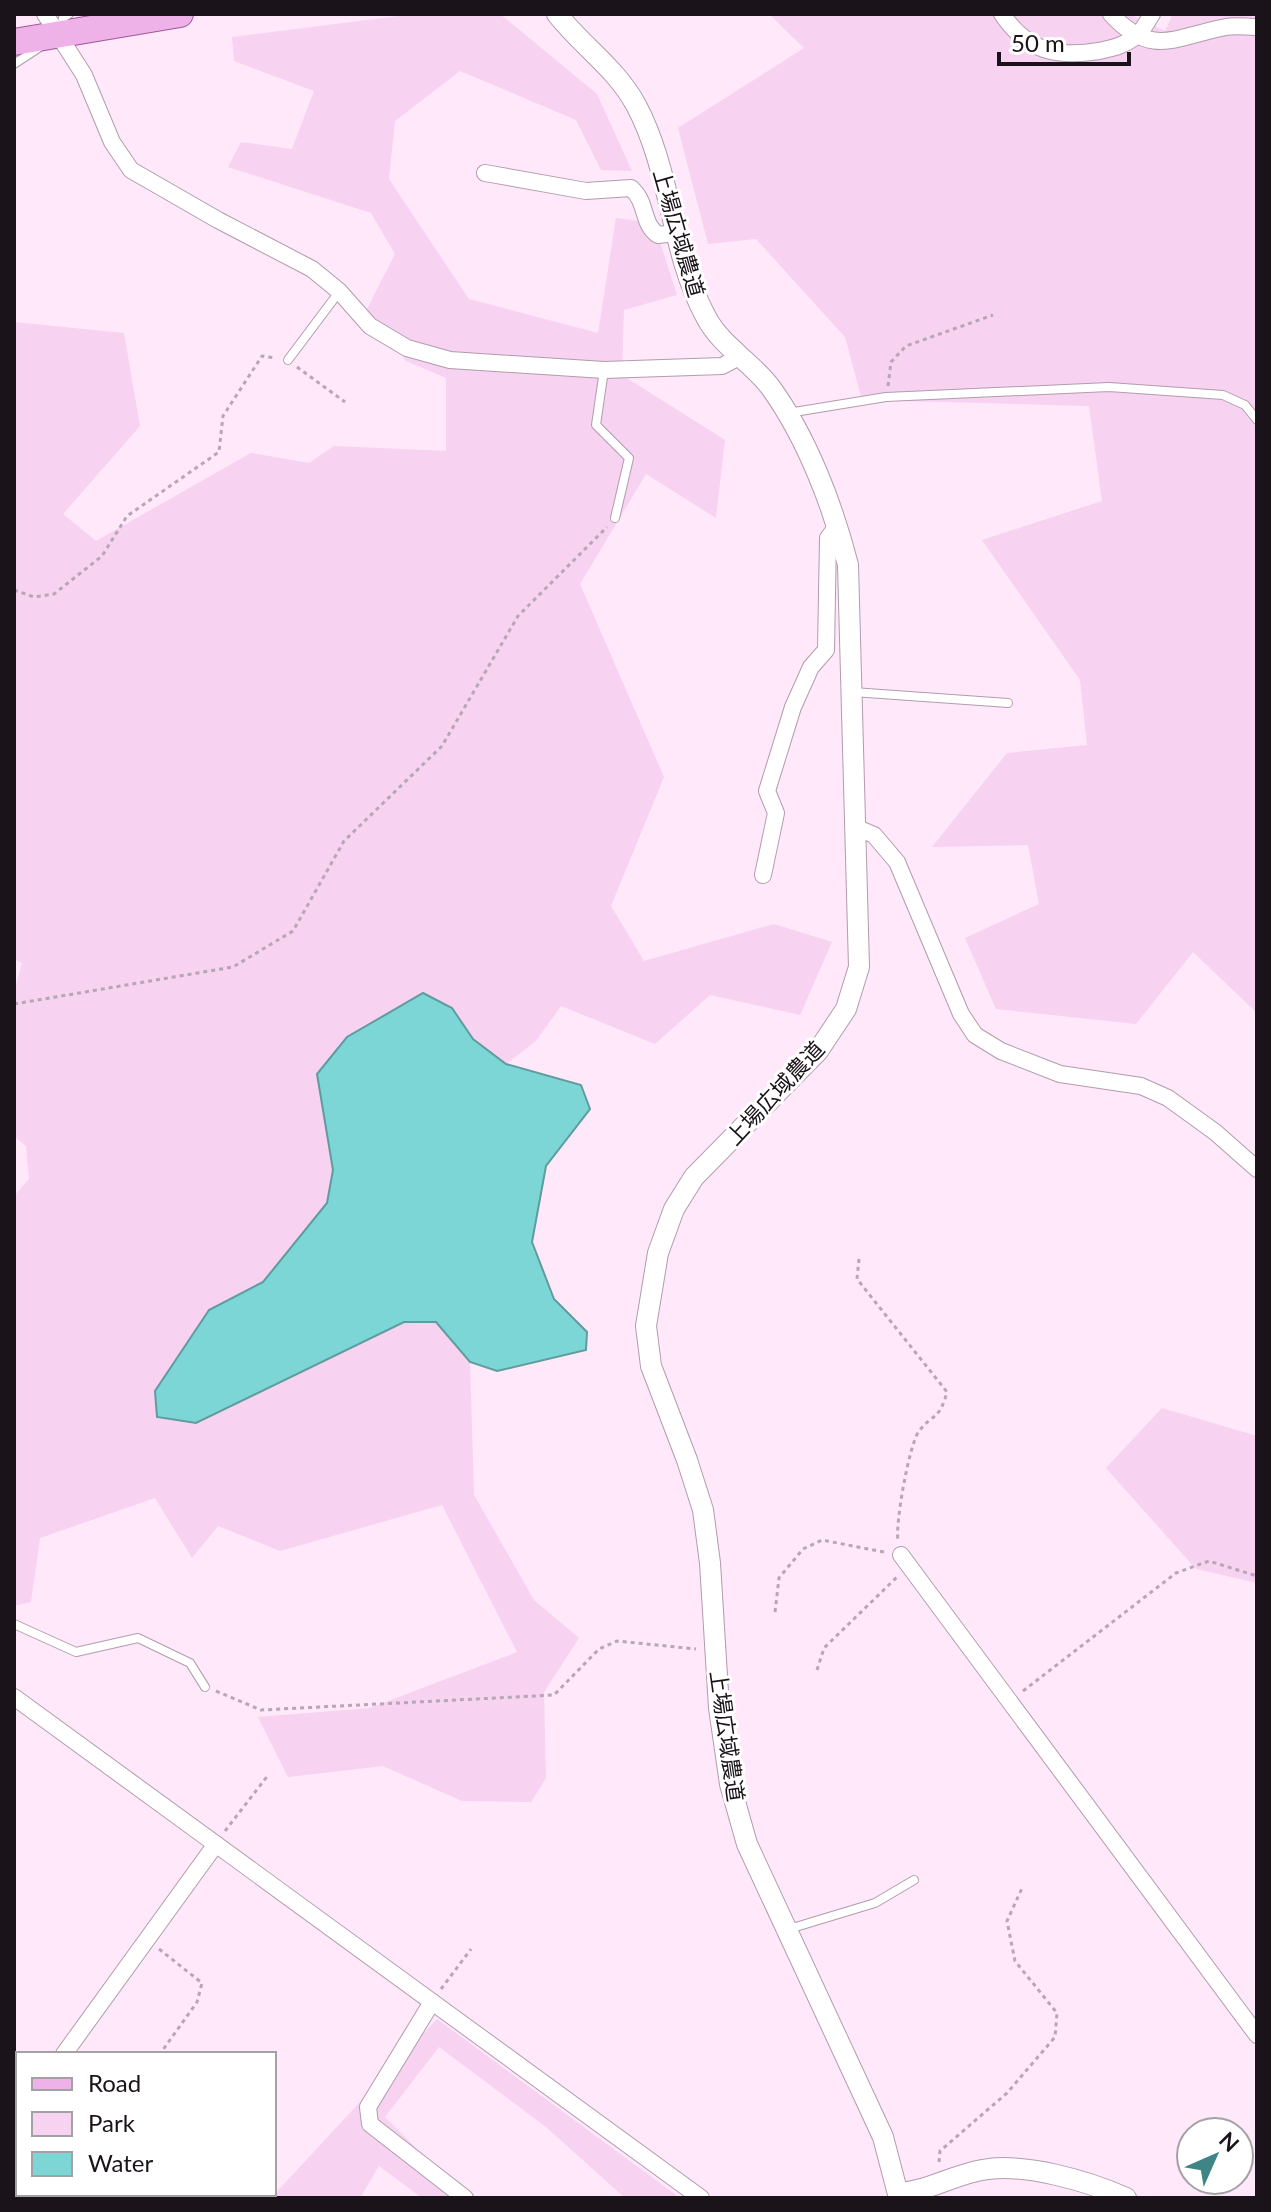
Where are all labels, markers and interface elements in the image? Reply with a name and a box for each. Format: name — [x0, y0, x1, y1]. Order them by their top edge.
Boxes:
scale bar — [999, 16, 1129, 66]
text: 50 m — [1011, 28, 1065, 57]
street label: 上場広域農道 — [648, 166, 711, 300]
street label: 上場広域農道 — [720, 1035, 830, 1150]
street label: 上場広域農道 — [705, 1669, 750, 1803]
legend — [16, 2052, 276, 2196]
text: Road — [88, 2068, 141, 2097]
text: Park — [88, 2108, 136, 2137]
north arrow — [1175, 2116, 1255, 2196]
text: N — [1214, 2126, 1245, 2157]
text: Water — [88, 2148, 153, 2177]

